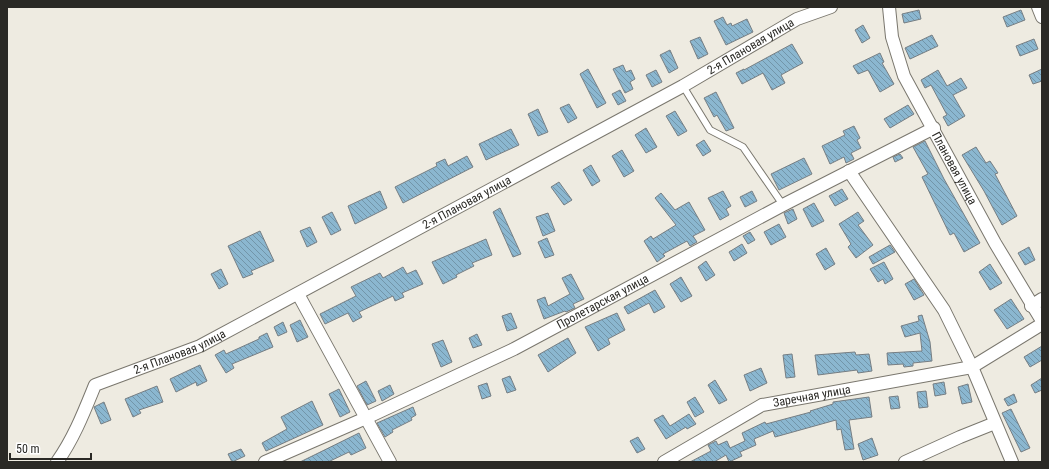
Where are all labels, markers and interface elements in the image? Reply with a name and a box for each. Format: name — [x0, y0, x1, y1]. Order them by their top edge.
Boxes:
street label: 2-я Плановая улица — [705, 15, 797, 77]
street label: Плановая улица — [929, 129, 980, 207]
street label: 2-я Плановая улица — [420, 173, 514, 232]
street label: Пролетарская улица — [554, 271, 651, 332]
street label: 2-я Плановая улица — [132, 326, 228, 377]
street label: Заречная улица — [772, 382, 852, 410]
scale bar — [10, 435, 91, 461]
text: 50 m — [16, 442, 40, 456]

